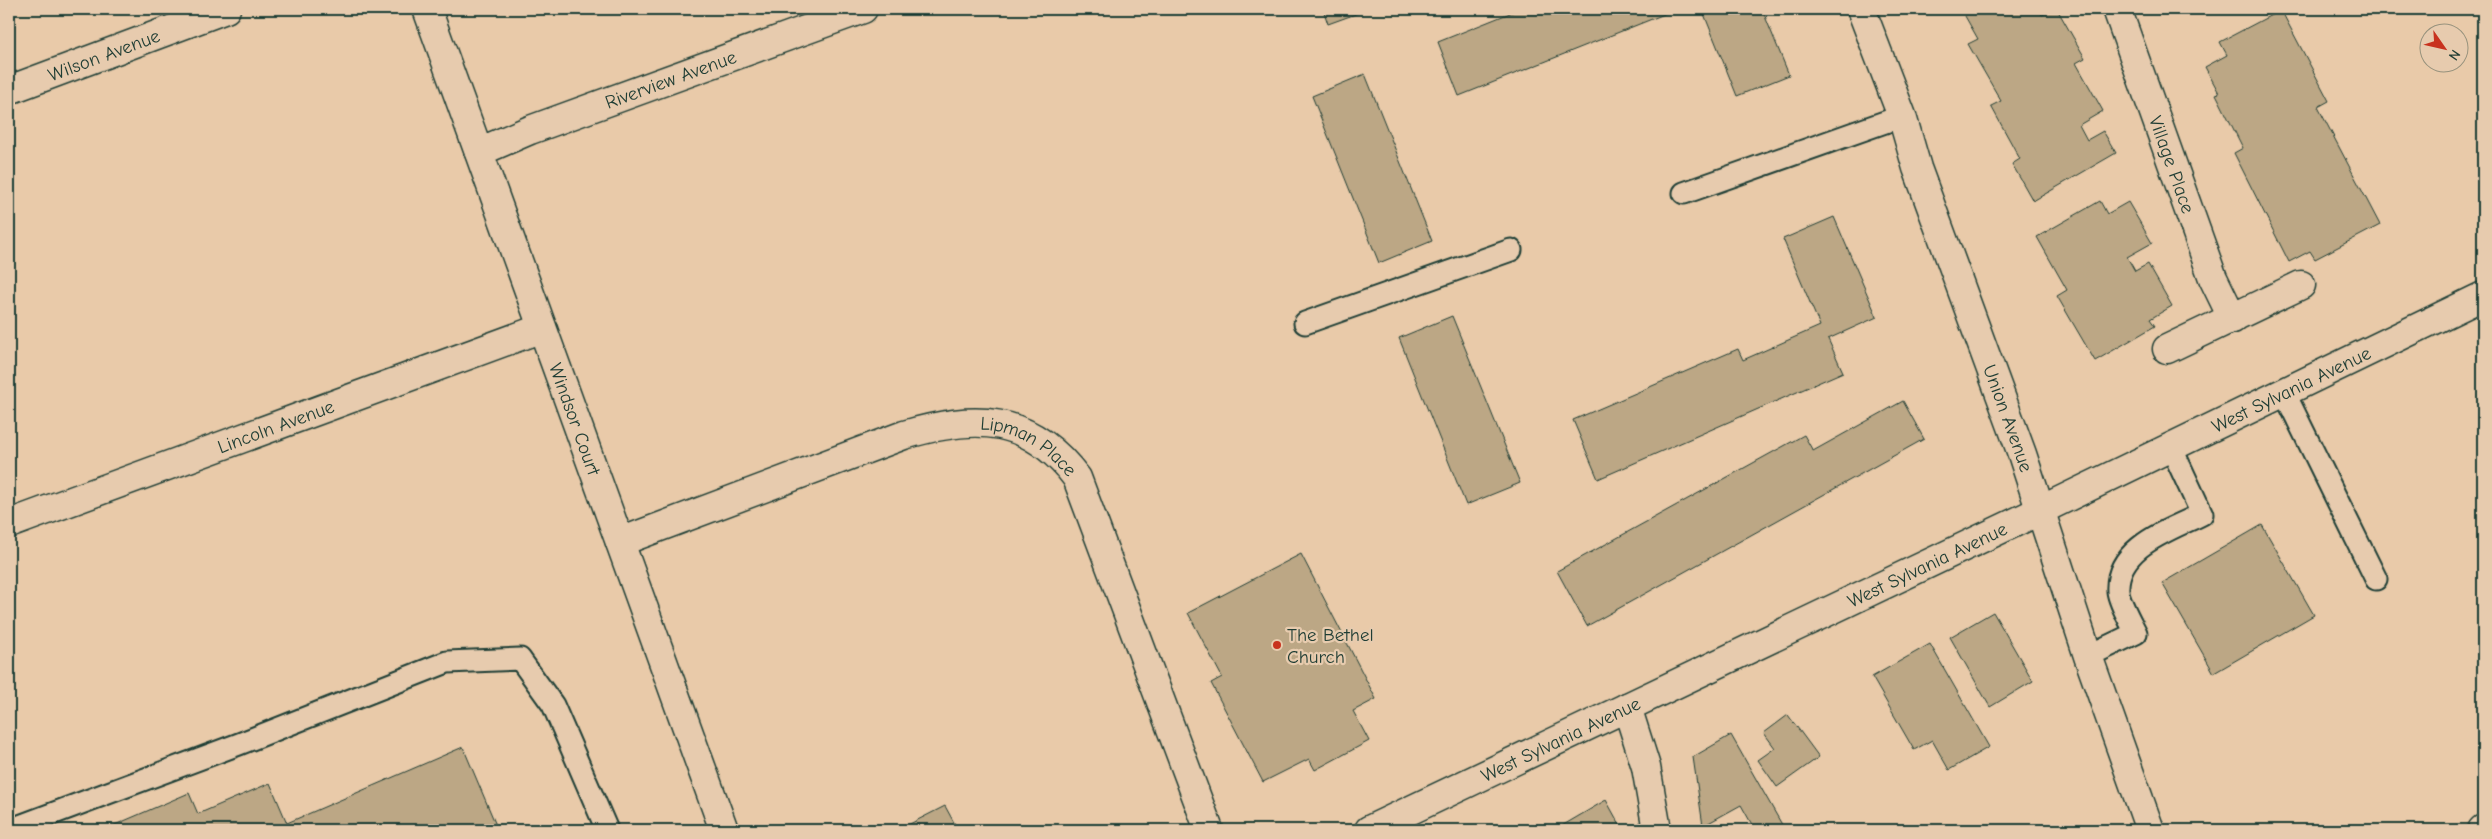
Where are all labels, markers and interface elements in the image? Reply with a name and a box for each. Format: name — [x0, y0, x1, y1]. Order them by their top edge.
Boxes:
north arrow — [2420, 22, 2470, 72]
street label: Wilson Avenue — [45, 25, 163, 87]
street label: Riverview Avenue — [602, 46, 739, 114]
text: N — [2445, 46, 2464, 64]
street label: Village Place — [2144, 113, 2199, 216]
street label: West Sylvania Avenue — [2208, 342, 2374, 438]
street label: Windsor Court — [544, 360, 605, 479]
street label: Union Avenue — [1978, 362, 2037, 475]
street label: Lincoln Avenue — [215, 395, 337, 458]
street label: Lipman Place — [980, 413, 1081, 481]
street label: West Sylvania Avenue — [1844, 518, 2011, 613]
place label: The Bethel Church — [1287, 624, 1374, 668]
marker: The Bethel Church — [1271, 639, 1283, 651]
street label: West Sylvania Avenue — [1478, 692, 1644, 787]

